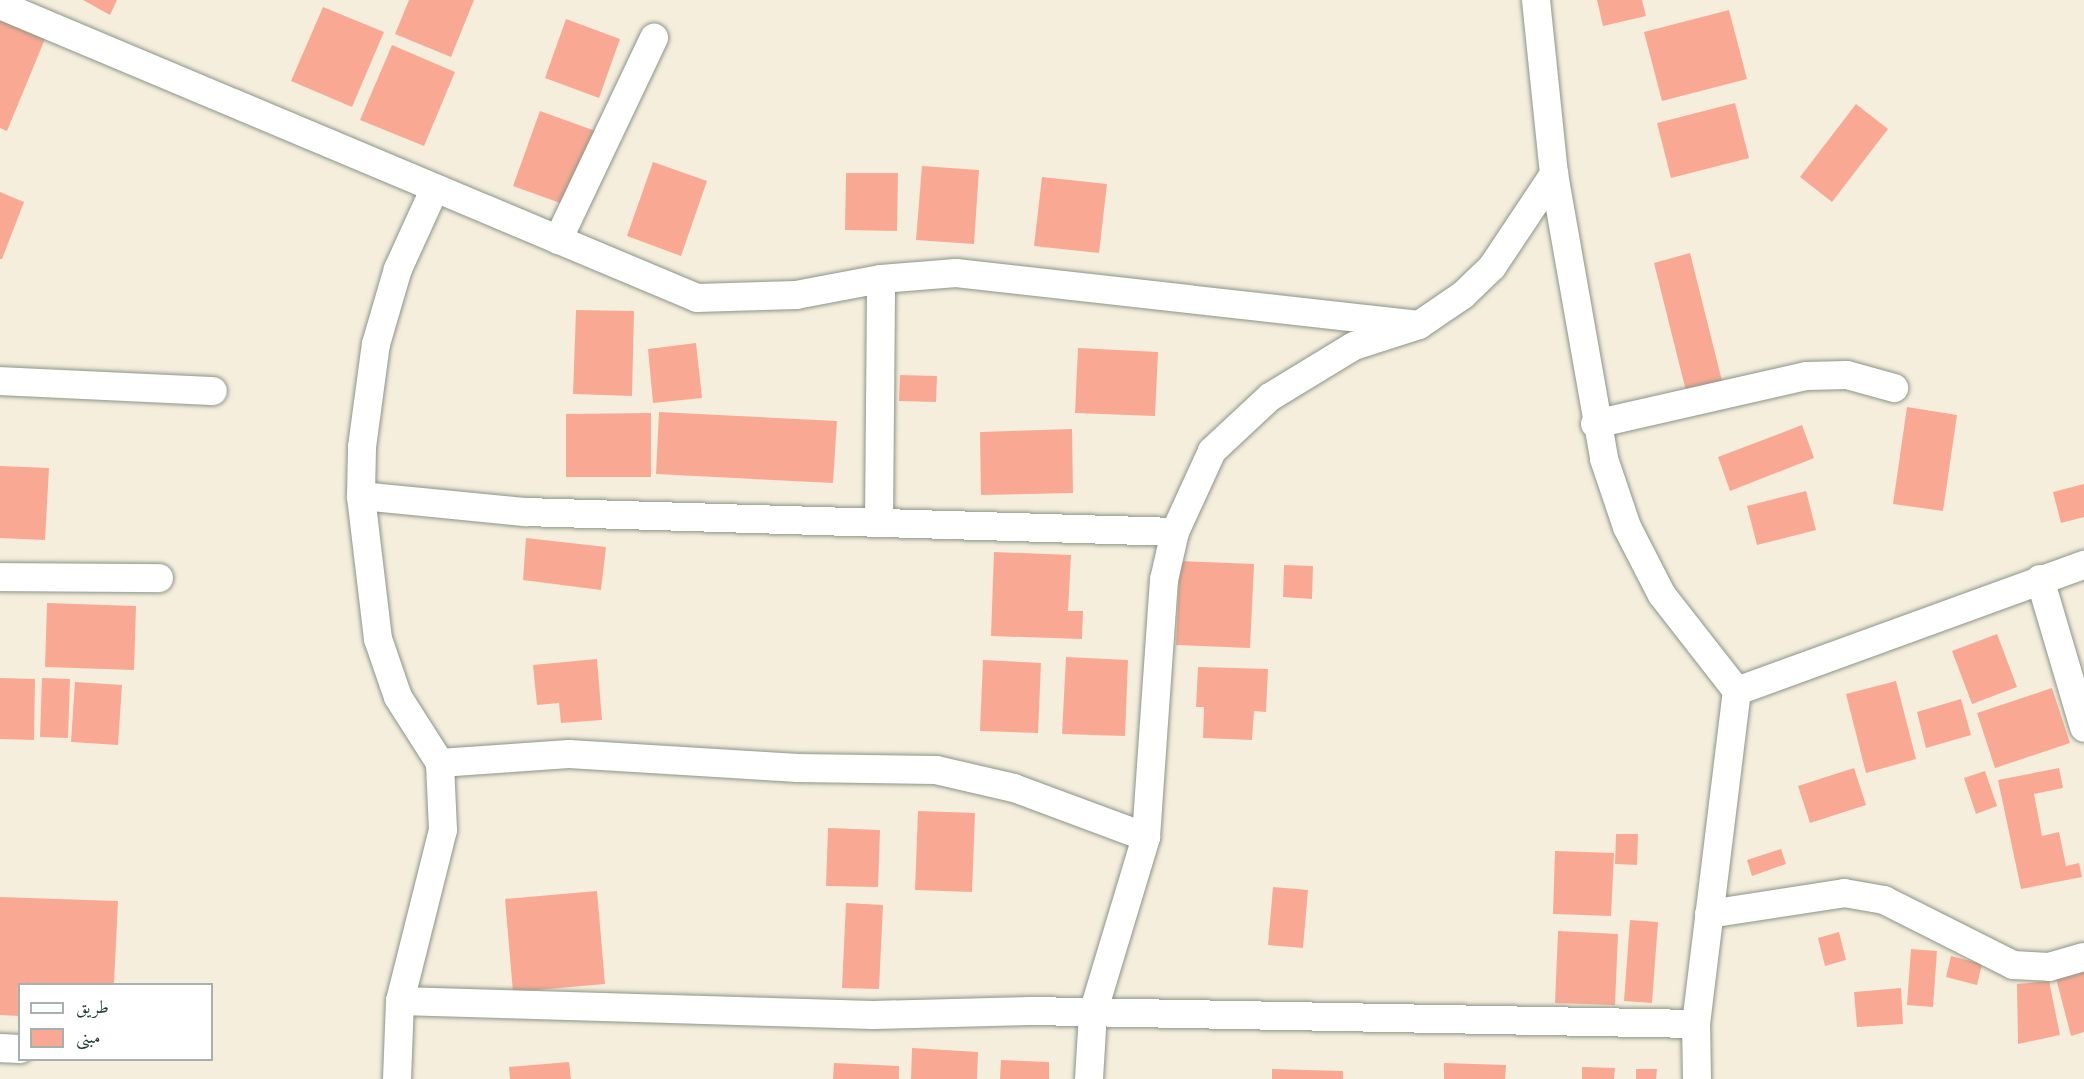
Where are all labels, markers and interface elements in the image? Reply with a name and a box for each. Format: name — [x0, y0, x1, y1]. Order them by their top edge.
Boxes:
legend — [18, 983, 213, 1061]
text: طريق — [76, 996, 109, 1018]
text: مبنى — [76, 1026, 101, 1048]

